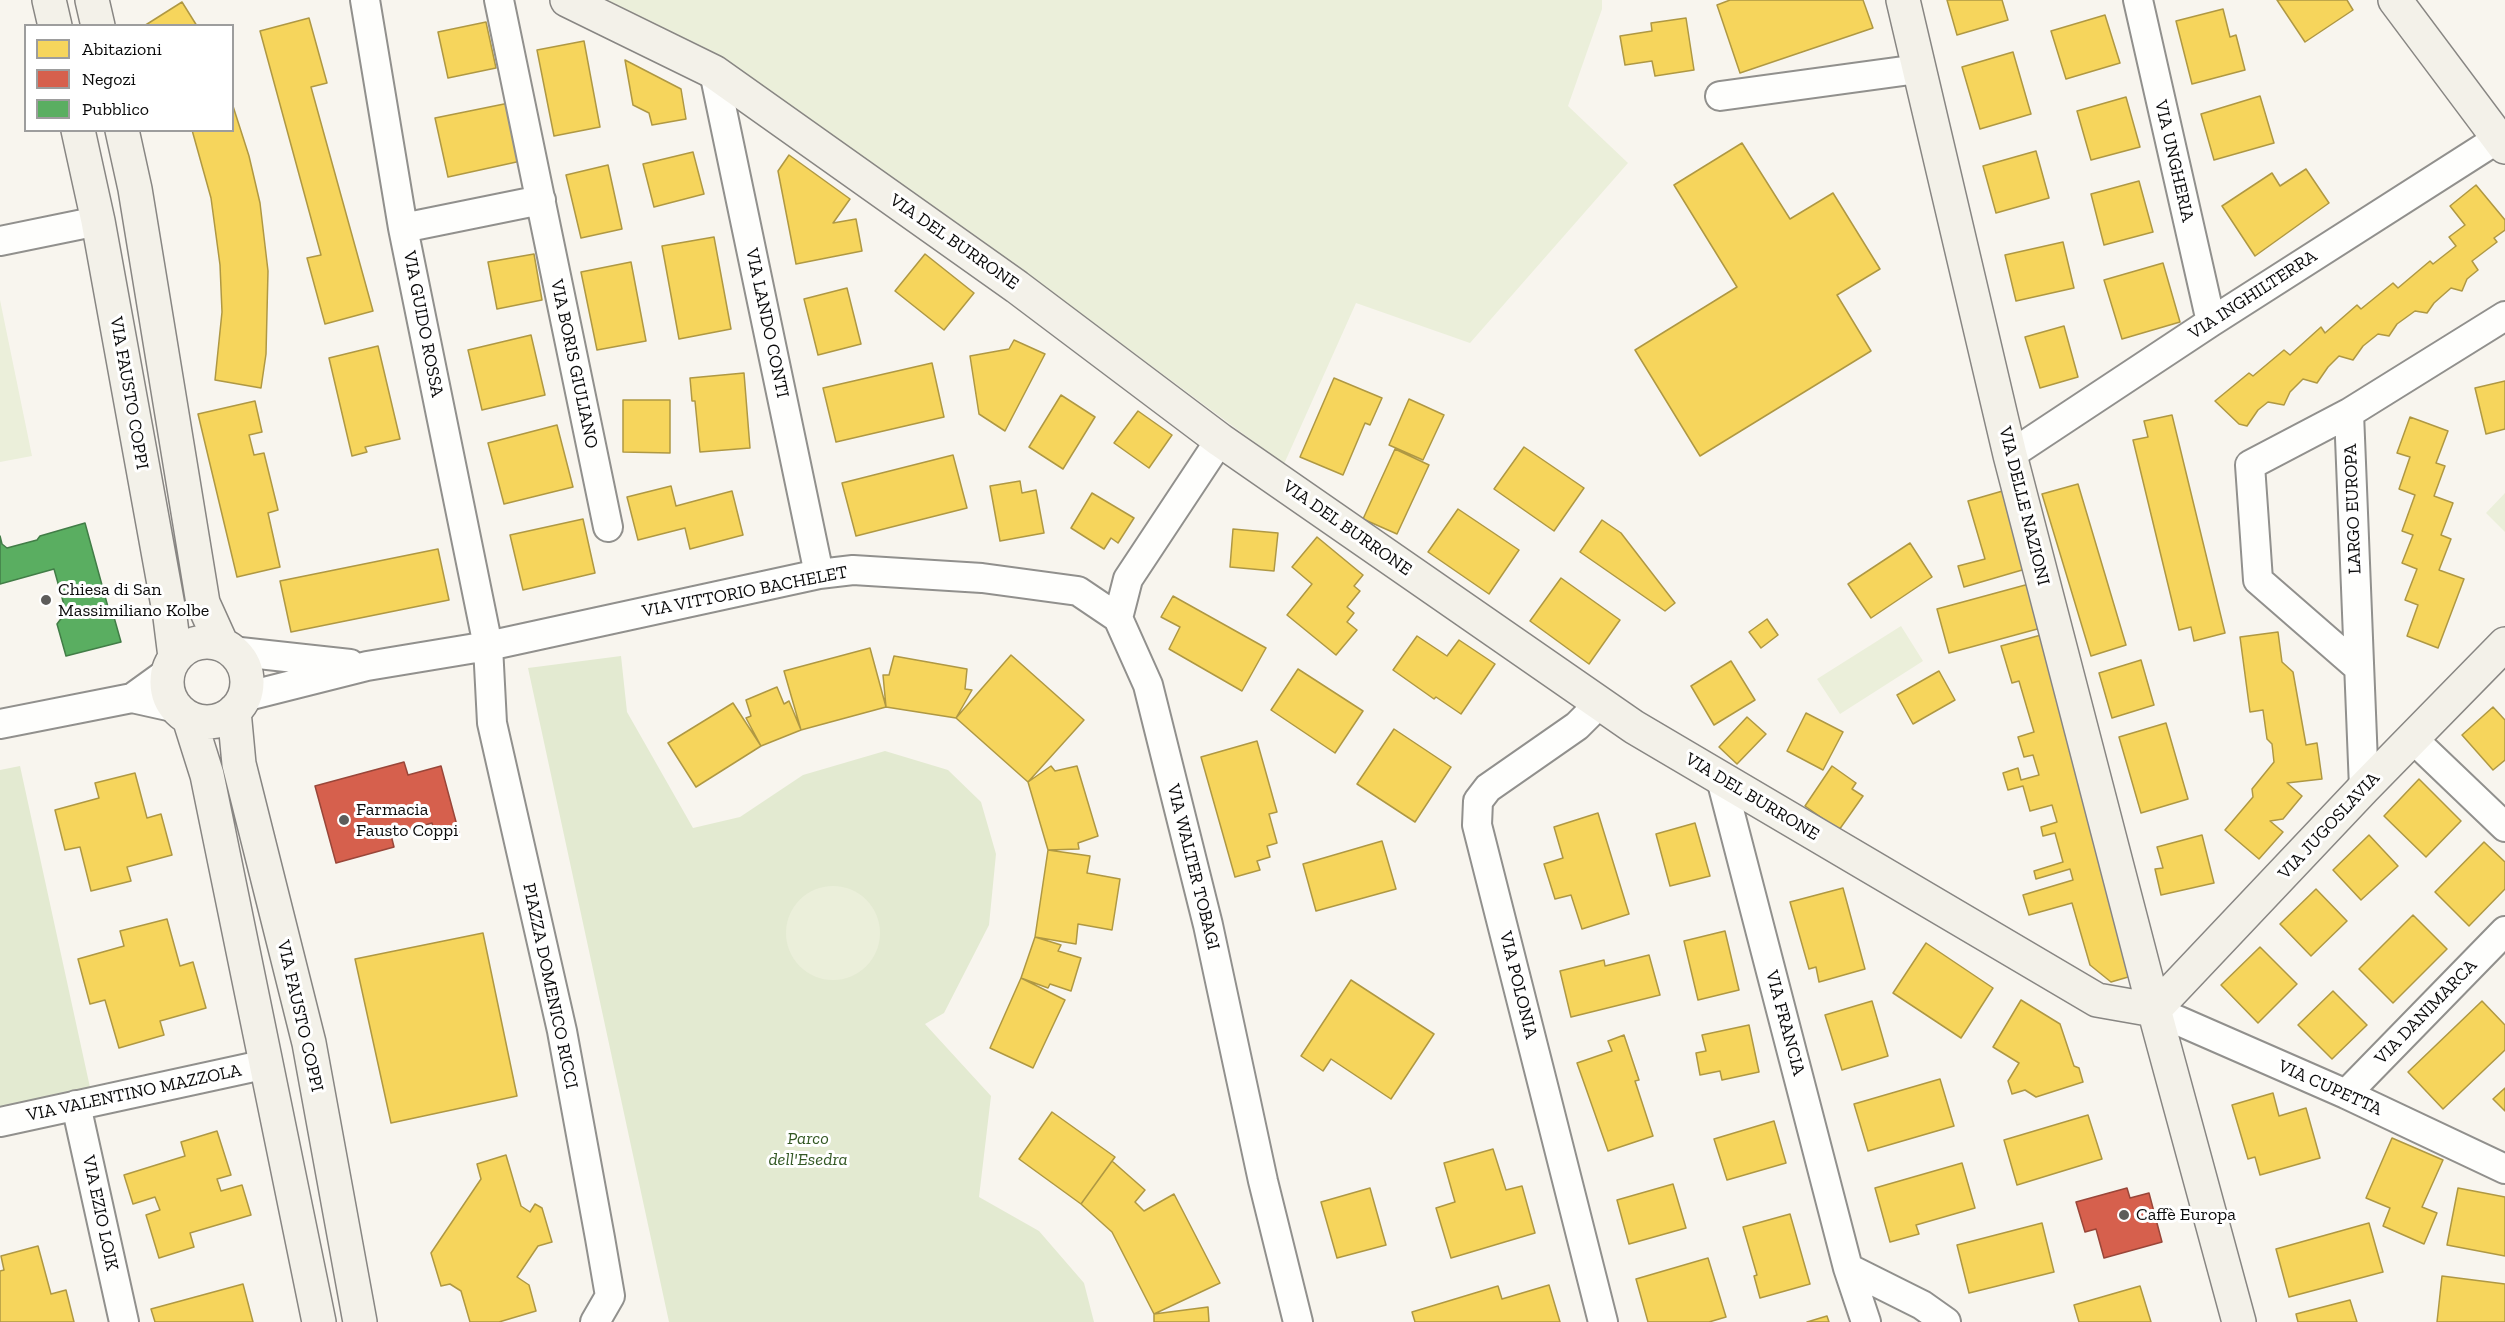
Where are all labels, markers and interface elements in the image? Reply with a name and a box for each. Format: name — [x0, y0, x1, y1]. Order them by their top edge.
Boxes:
legend — [24, 24, 234, 132]
text: Abitazioni — [82, 38, 162, 60]
text: Negozi — [82, 68, 136, 90]
text: Pubblico — [82, 98, 149, 120]
street label: VIA UNGHERIA — [2149, 98, 2199, 224]
street label: VIA DEL BURRONE — [885, 189, 1023, 295]
street label: VIA LANDO CONTI — [741, 246, 793, 400]
street label: VIA INGHILTERRA — [2185, 246, 2321, 344]
street label: VIA GUIDO ROSSA — [398, 249, 448, 399]
street label: VIA BORIS GIULIANO — [546, 278, 602, 450]
street label: VIA FAUSTO COPPI — [105, 315, 153, 471]
street label: VIA DELLE NAZIONI — [1994, 424, 2054, 588]
street label: LARGO EUROPA — [2340, 443, 2366, 575]
street label: VIA DEL BURRONE — [1278, 475, 1416, 581]
street label: VIA VITTORIO BACHELET — [640, 561, 850, 623]
place label: Chiesa di San Massimiliano Kolbe — [58, 579, 209, 622]
marker: Chiesa di San Massimiliano Kolbe — [39, 593, 53, 607]
street label: VIA DEL BURRONE — [1681, 748, 1823, 846]
street label: VIA JUGOSLAVIA — [2274, 768, 2384, 884]
street label: VIA WALTER TOBAGI — [1162, 782, 1224, 952]
place label: Farmacia Fausto Coppi — [356, 799, 458, 842]
marker: Farmacia Fausto Coppi — [337, 813, 351, 827]
street label: PIAZZA DOMENICO RICCI — [518, 881, 582, 1091]
street label: VIA POLONIA — [1494, 929, 1542, 1041]
street label: VIA FAUSTO COPPI — [272, 938, 328, 1094]
street label: VIA DANIMARCA — [2370, 955, 2482, 1069]
street label: VIA FRANCIA — [1761, 968, 1809, 1078]
street label: VIA CUPETTA — [2275, 1055, 2385, 1121]
street label: VIA VALENTINO MAZZOLA — [25, 1060, 243, 1126]
park label: Parco dell'Esedra — [768, 1128, 848, 1170]
street label: VIA EZIO LOIK — [77, 1154, 123, 1272]
place label: Caffè Europa — [2136, 1204, 2236, 1226]
marker: Caffè Europa — [2117, 1208, 2131, 1222]

